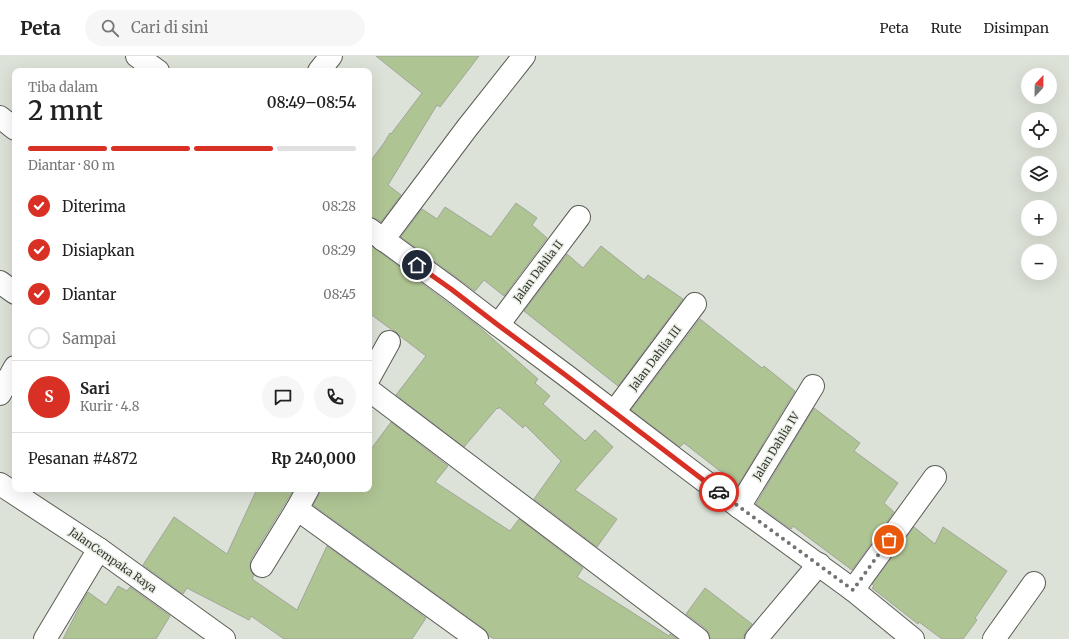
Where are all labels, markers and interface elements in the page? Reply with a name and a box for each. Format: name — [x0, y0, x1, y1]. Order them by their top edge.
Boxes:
search box — [85, 10, 365, 46]
text: Peta — [20, 16, 61, 40]
icon: search — [99, 17, 121, 39]
text: Cari di sini — [131, 18, 208, 37]
text: Peta — [880, 19, 909, 37]
text: Rute — [931, 19, 962, 37]
text: Disimpan — [984, 19, 1049, 37]
north arrow — [1021, 68, 1057, 104]
map controls — [1021, 68, 1057, 280]
text: Tiba dalam — [28, 79, 98, 96]
text: 08:49–08:54 — [267, 93, 356, 112]
text: 2 mnt — [28, 94, 103, 127]
button: locate — [1021, 112, 1057, 148]
button: layers — [1021, 156, 1057, 192]
text: Diantar · 80 m — [28, 157, 115, 174]
icon: check — [28, 195, 50, 217]
text: Diterima — [62, 197, 126, 216]
text: 08:28 — [322, 198, 356, 215]
button: + — [1021, 200, 1057, 236]
street label: Jalan Dahlia II — [510, 237, 566, 306]
icon: check — [28, 239, 50, 261]
text: Disiapkan — [62, 241, 135, 260]
text: 08:29 — [322, 242, 356, 259]
button: − — [1021, 244, 1057, 280]
pin — [400, 248, 434, 282]
icon: home — [406, 254, 428, 276]
icon: check — [28, 283, 50, 305]
text: Diantar — [62, 285, 117, 304]
text: 08:45 — [323, 286, 356, 303]
street label: Jalan Dahlia III — [625, 323, 684, 394]
text: Sampai — [62, 329, 116, 348]
button: chat — [262, 376, 304, 418]
button: phone — [314, 376, 356, 418]
text: Sari — [80, 379, 110, 398]
text: S — [44, 387, 54, 406]
text: Kurir · 4.8 — [80, 398, 139, 415]
street label: Jalan Dahlia IV — [749, 409, 803, 483]
text: Pesanan #4872 — [28, 449, 138, 468]
text: Rp 240,000 — [271, 449, 356, 468]
courier — [699, 472, 739, 512]
icon: car — [708, 481, 730, 503]
pin — [872, 523, 906, 557]
street label: JalanCempaka Raya — [66, 524, 160, 596]
icon: bag — [878, 529, 900, 551]

